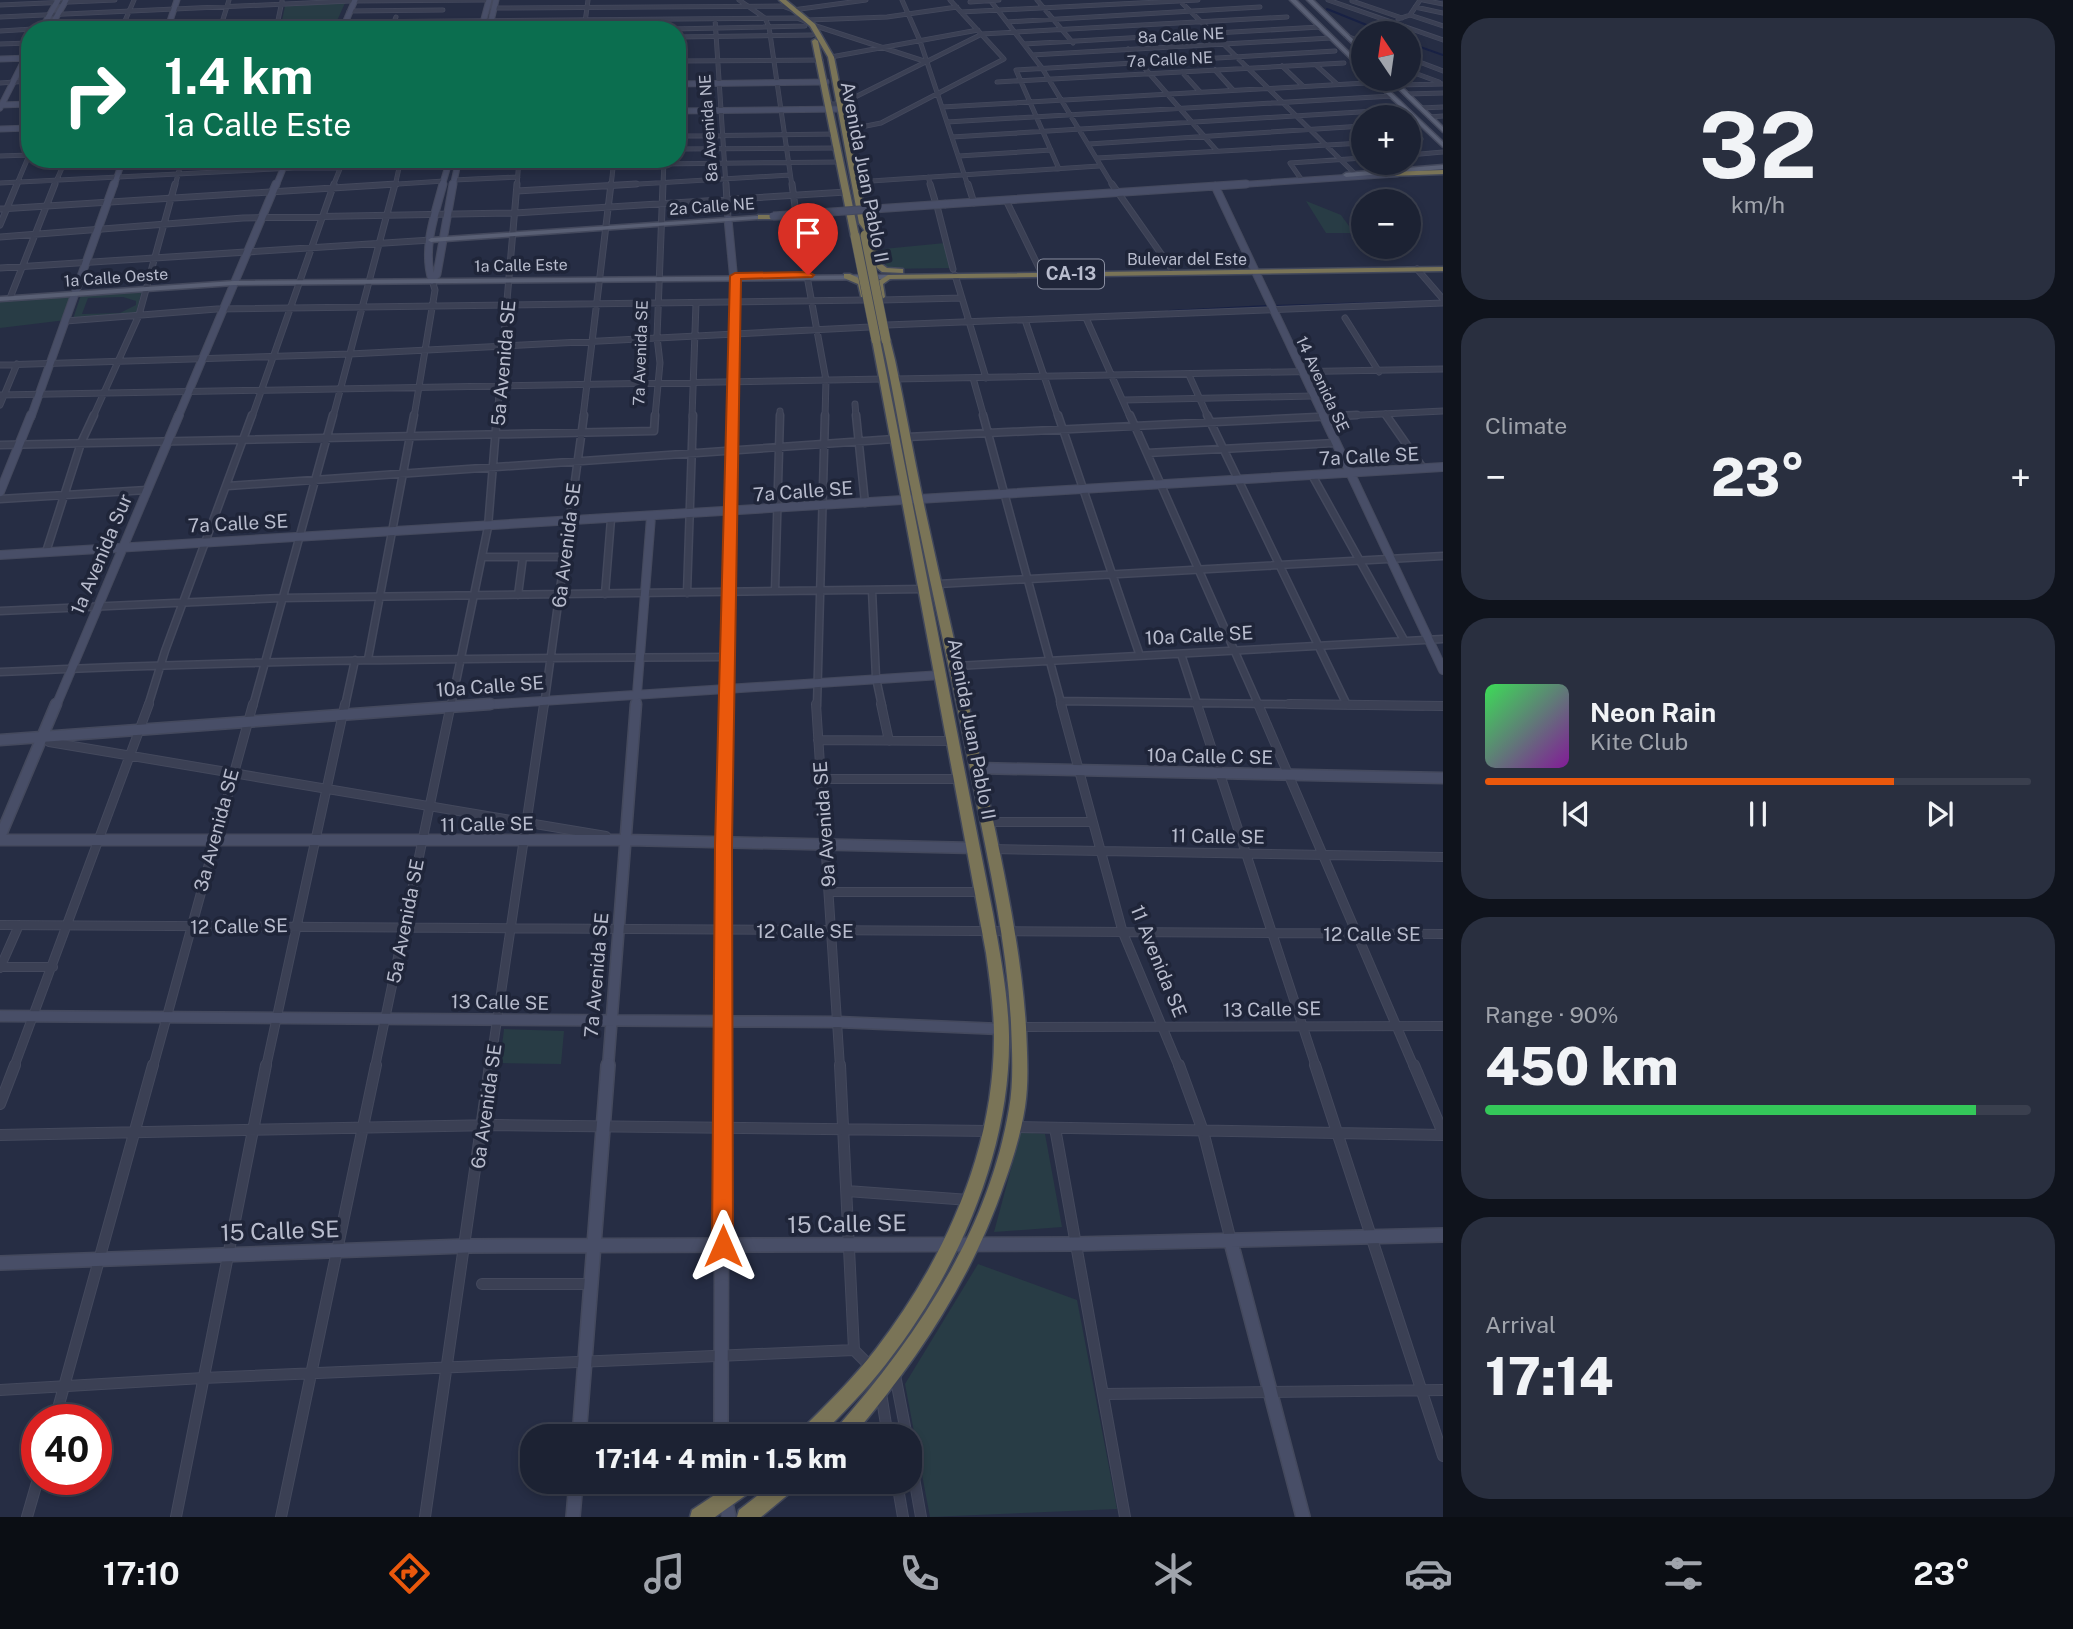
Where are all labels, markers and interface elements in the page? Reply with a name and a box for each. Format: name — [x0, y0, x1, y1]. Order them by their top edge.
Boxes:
north arrow — [1351, 21, 1421, 91]
map controls — [1351, 21, 1421, 259]
street label: 8a Calle NE — [1137, 24, 1225, 47]
text: 1.4 km — [164, 47, 314, 105]
street label: 7a Calle NE — [1127, 48, 1213, 71]
icon: right — [49, 49, 140, 140]
street label: 8a Avenida NE — [695, 73, 722, 182]
street label: Avenida Juan Pablo II — [837, 80, 893, 264]
text: 32 — [1699, 92, 1817, 198]
button: + — [1351, 105, 1421, 175]
text: 1a Calle Este — [164, 106, 351, 143]
button: − — [1351, 189, 1421, 259]
text: km/h — [1731, 191, 1785, 218]
street label: 2a Calle NE — [669, 194, 756, 219]
pin — [778, 203, 838, 275]
icon: arrive — [789, 214, 827, 252]
street label: Bulevar del Este — [1127, 250, 1247, 269]
street label: 1a Calle Este — [474, 255, 568, 276]
road number: CA-13 — [1038, 260, 1104, 288]
street label: 1a Calle Oeste — [63, 264, 169, 291]
street label: 5a Avenida SE — [487, 299, 519, 427]
street label: 7a Avenida SE — [629, 300, 652, 406]
street label: 14 Avenida SE — [1292, 333, 1353, 435]
text: Climate — [1485, 412, 1567, 439]
street label: 7a Calle SE — [1318, 442, 1420, 470]
text: 23° — [1711, 447, 1805, 508]
text: − — [1485, 455, 1506, 500]
text: + — [2010, 455, 2031, 500]
street label: 7a Calle SE — [752, 477, 854, 505]
street label: 6a Avenida SE — [547, 481, 585, 609]
street label: 1a Avenida Sur — [66, 490, 136, 618]
street label: 7a Calle SE — [187, 509, 289, 537]
street label: 10a Calle SE — [1144, 621, 1254, 649]
street label: Avenida Juan Pablo II — [944, 637, 1000, 821]
street label: 10a Calle SE — [435, 671, 545, 701]
text: Neon Rain — [1590, 697, 1716, 728]
text: Kite Club — [1590, 728, 1688, 755]
street label: 10a Calle C SE — [1147, 744, 1273, 768]
street label: 9a Avenida SE — [809, 760, 839, 888]
street label: 3a Avenida SE — [189, 766, 243, 894]
icon: previous — [1557, 795, 1595, 833]
icon: pause — [1739, 795, 1777, 833]
icon: next — [1921, 795, 1959, 833]
street label: 11 Calle SE — [440, 812, 534, 836]
street label: 11 Calle SE — [1171, 824, 1265, 848]
street label: 5a Avenida SE — [382, 857, 428, 985]
street label: 11 Avenida SE — [1126, 902, 1192, 1020]
street label: 7a Avenida SE — [580, 911, 612, 1039]
street label: 12 Calle SE — [190, 914, 288, 938]
street label: 12 Calle SE — [756, 920, 854, 942]
street label: 12 Calle SE — [1323, 923, 1421, 945]
street label: 13 Calle SE — [451, 990, 549, 1014]
street label: 13 Calle SE — [1223, 997, 1321, 1021]
text: Range · 90% — [1485, 1001, 1619, 1028]
text: 450 km — [1485, 1036, 1679, 1097]
street label: 6a Avenida SE — [466, 1042, 506, 1170]
position arrow — [686, 1209, 760, 1283]
street label: 15 Calle SE — [787, 1209, 907, 1238]
street label: 15 Calle SE — [220, 1215, 340, 1246]
text: Arrival — [1485, 1311, 1556, 1338]
text: 17:14 — [1485, 1346, 1614, 1407]
speed limit sign: 40 — [21, 1404, 112, 1495]
text: 17:14 · 4 min · 1.5 km — [595, 1443, 847, 1474]
icon: directions — [385, 1549, 434, 1598]
icon: music — [640, 1549, 689, 1598]
icon: phone — [895, 1549, 944, 1598]
icon: climate — [1149, 1549, 1198, 1598]
icon: car — [1404, 1549, 1453, 1598]
icon: filters — [1659, 1549, 1708, 1598]
text: 17:10 — [103, 1555, 180, 1592]
text: 23° — [1913, 1555, 1970, 1592]

